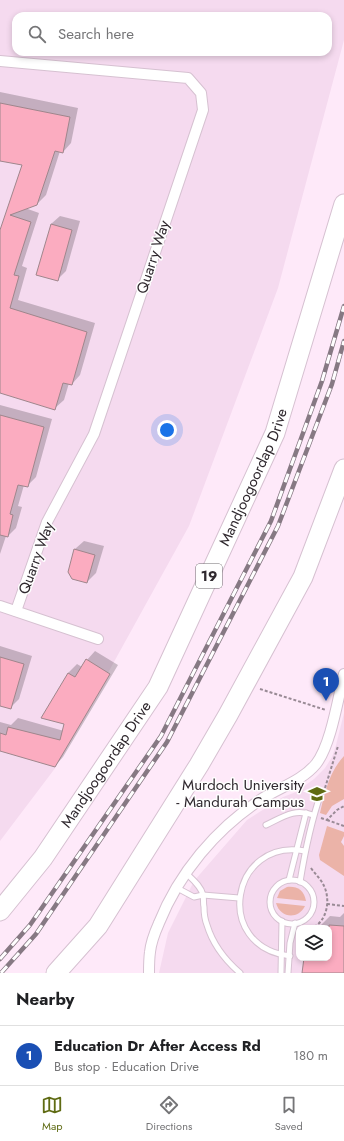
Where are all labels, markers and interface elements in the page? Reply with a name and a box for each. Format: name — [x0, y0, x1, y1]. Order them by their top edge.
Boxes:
search box — [12, 12, 332, 56]
icon: search — [26, 23, 48, 45]
text: Search here — [58, 23, 134, 45]
street label: Quarry Way — [131, 217, 175, 296]
street label: Mandjoogoordap Drive — [213, 405, 293, 549]
your location — [157, 420, 177, 440]
street label: Quarry Way — [13, 518, 59, 597]
road number: 19 — [196, 564, 222, 588]
pin: 1 — [313, 668, 339, 701]
street label: Mandjoogoordap Drive — [55, 697, 157, 832]
place label: Murdoch University - Mandurah Campus — [176, 774, 304, 813]
school or university icon: Murdoch University - Mandurah Campus — [307, 784, 327, 804]
map controls — [296, 925, 332, 961]
button: layers — [296, 925, 332, 961]
text: Nearby — [16, 987, 74, 1011]
text: Education Dr After Access Rd — [54, 1035, 261, 1057]
text: 1 — [26, 1046, 32, 1065]
text: 180 m — [293, 1046, 328, 1065]
text: Bus stop · Education Drive — [54, 1057, 199, 1076]
tab: Map — [41, 1094, 63, 1134]
tab: Directions — [146, 1094, 192, 1134]
tab: Saved — [275, 1094, 303, 1134]

